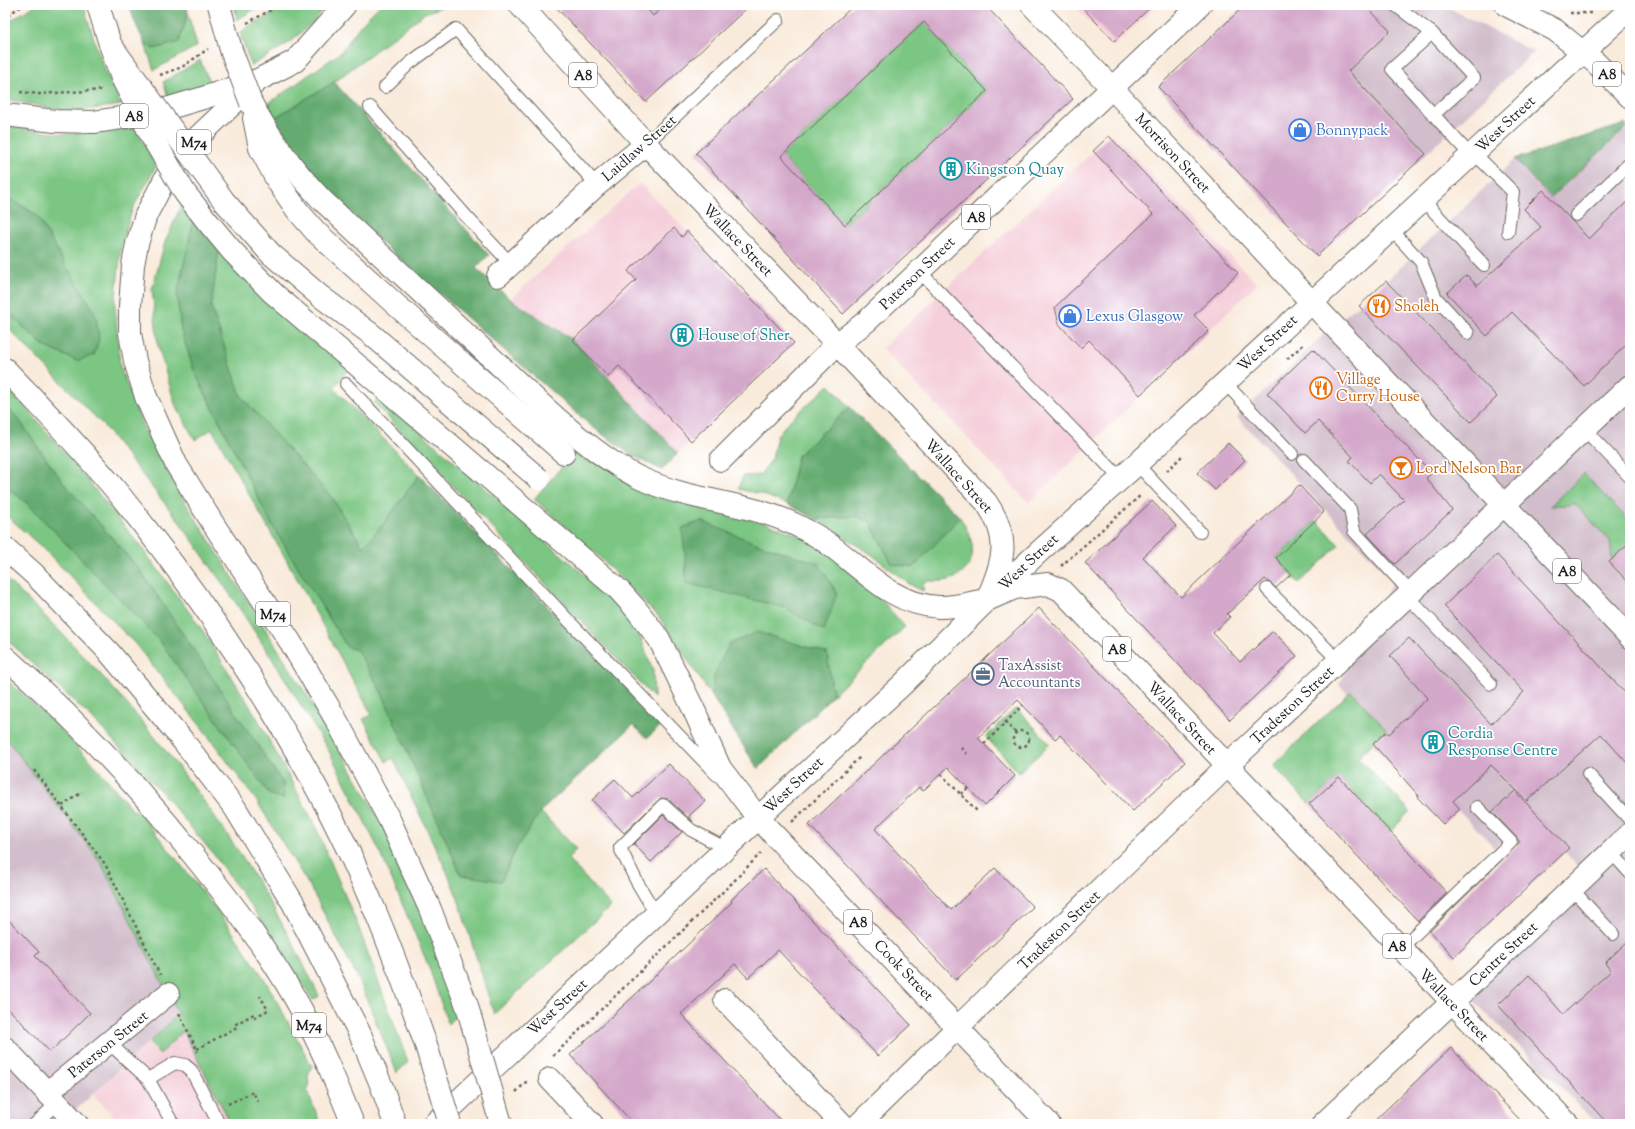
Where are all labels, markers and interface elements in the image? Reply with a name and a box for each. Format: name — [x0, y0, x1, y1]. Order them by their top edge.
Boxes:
road number: A8 — [1593, 62, 1621, 86]
road number: A8 — [569, 63, 597, 87]
street label: West Street — [1471, 92, 1541, 158]
road number: A8 — [120, 104, 148, 128]
street label: Morrison Street — [1129, 110, 1214, 199]
street label: Laidlaw Street — [598, 111, 682, 187]
shop icon: Bonnypack — [1287, 117, 1313, 143]
place label: Bonnypack — [1316, 121, 1388, 142]
road number: M74 — [177, 130, 211, 154]
building icon: Kingston Quay — [938, 156, 964, 182]
place label: Kingston Quay — [966, 160, 1064, 181]
street label: Wallace Street — [697, 200, 777, 282]
road number: A8 — [962, 205, 990, 229]
street label: Paterson Street — [876, 233, 960, 316]
restaurant icon: Sholeh — [1366, 293, 1392, 319]
place label: Sholeh — [1394, 297, 1440, 318]
shop icon: Lexus Glasgow — [1057, 303, 1083, 329]
place label: Lexus Glasgow — [1086, 307, 1183, 328]
street label: West Street — [1233, 311, 1303, 377]
building icon: House of Sher — [669, 322, 695, 348]
place label: House of Sher — [698, 326, 790, 347]
place label: Village Curry House — [1336, 370, 1420, 408]
restaurant icon: Village Curry House — [1308, 375, 1334, 401]
street label: Wallace Street — [919, 435, 997, 519]
bar icon: Lord Nelson Bar — [1388, 455, 1414, 481]
place label: Lord Nelson Bar — [1416, 459, 1522, 480]
street label: West Street — [994, 530, 1064, 596]
road number: A8 — [1553, 559, 1581, 583]
road number: M74 — [256, 602, 290, 626]
road number: A8 — [1103, 637, 1131, 661]
place label: TaxAssist Accountants — [998, 656, 1080, 694]
office icon: TaxAssist Accountants — [970, 661, 996, 687]
street label: Tradeston Street — [1247, 662, 1339, 750]
street label: Wallace Street — [1141, 678, 1220, 760]
place label: Cordia Response Centre — [1448, 724, 1558, 762]
building icon: Cordia Response Centre — [1420, 729, 1446, 755]
street label: West Street — [759, 753, 829, 819]
street label: Tradeston Street — [1014, 886, 1106, 976]
road number: A8 — [844, 910, 872, 934]
street label: Centre Street — [1465, 918, 1543, 992]
road number: A8 — [1383, 934, 1411, 958]
street label: Cook Street — [868, 936, 938, 1006]
street label: Wallace Street — [1413, 965, 1493, 1047]
street label: West Street — [523, 975, 593, 1041]
street label: Paterson Street — [64, 1006, 153, 1084]
road number: M74 — [292, 1013, 326, 1037]

